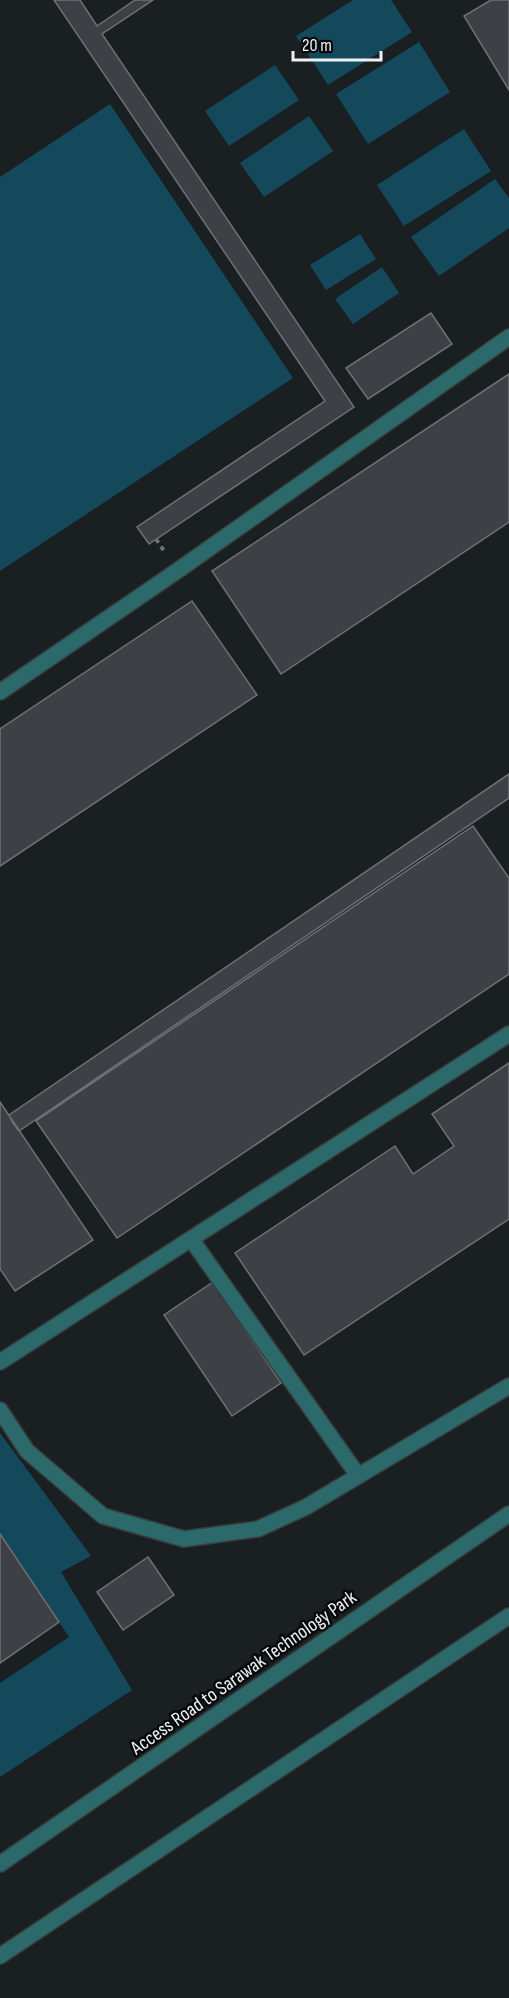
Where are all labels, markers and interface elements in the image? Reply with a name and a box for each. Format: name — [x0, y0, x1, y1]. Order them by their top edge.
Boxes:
scale bar — [293, 24, 382, 62]
text: 20 m — [302, 35, 332, 56]
street label: Access Road to Sarawak Technology Park — [125, 1585, 362, 1761]

